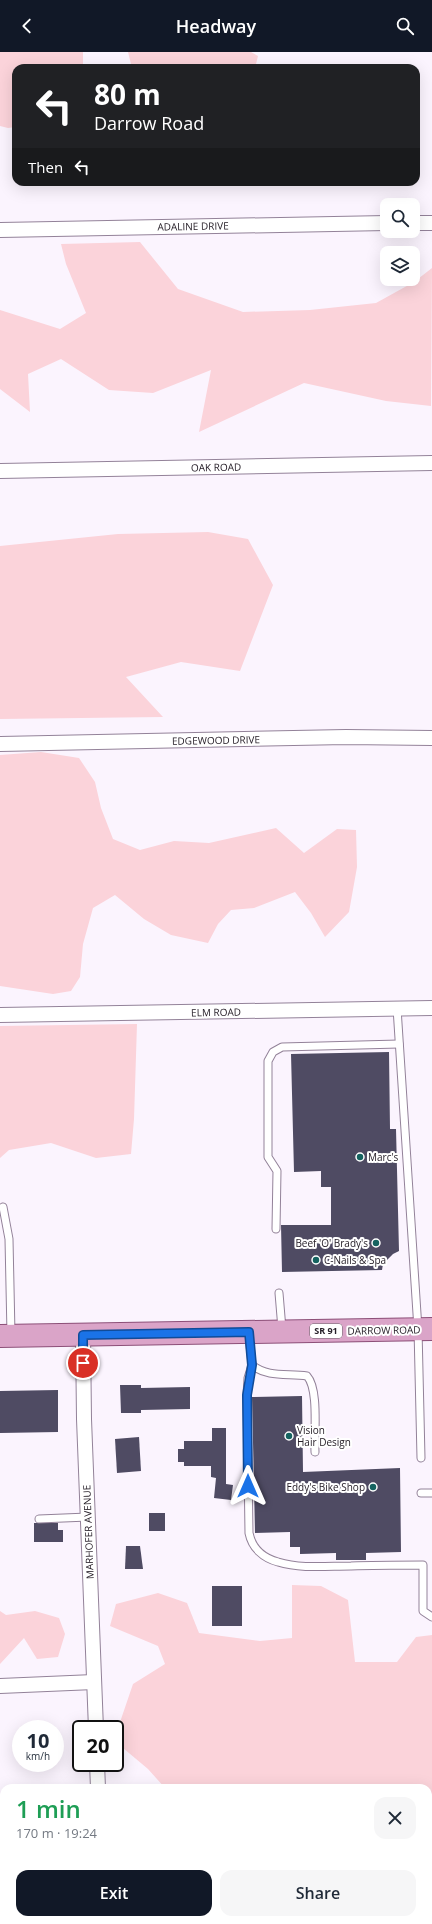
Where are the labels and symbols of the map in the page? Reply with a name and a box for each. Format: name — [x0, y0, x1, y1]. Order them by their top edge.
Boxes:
street label: ADALINE DRIVE — [157, 218, 229, 234]
street label: OAK ROAD — [191, 460, 241, 474]
street label: EDGEWOOD DRIVE — [172, 732, 260, 748]
street label: ELM ROAD — [191, 1005, 241, 1019]
place label: Marc's — [368, 1150, 399, 1164]
marker: Marc's — [355, 1152, 365, 1162]
place label: Beef 'O' Brady's — [295, 1236, 368, 1250]
marker: Beef 'O' Brady's — [371, 1238, 381, 1248]
place label: C-Nails & Spa — [324, 1253, 386, 1267]
marker: C-Nails & Spa — [311, 1255, 321, 1265]
street label: DARROW ROAD — [347, 1322, 421, 1338]
road number: SR 91 — [310, 1324, 342, 1338]
pin — [66, 1346, 100, 1380]
place label: Vision Hair Design — [297, 1423, 351, 1449]
marker: Vision Hair Design — [284, 1431, 294, 1441]
position arrow — [227, 1465, 269, 1507]
place label: Eddy's Bike Shop — [286, 1480, 365, 1494]
marker: Eddy's Bike Shop — [368, 1482, 378, 1492]
street label: MARHOFER AVENUE — [79, 1485, 97, 1579]
speed limit sign: 20 — [72, 1720, 124, 1772]

